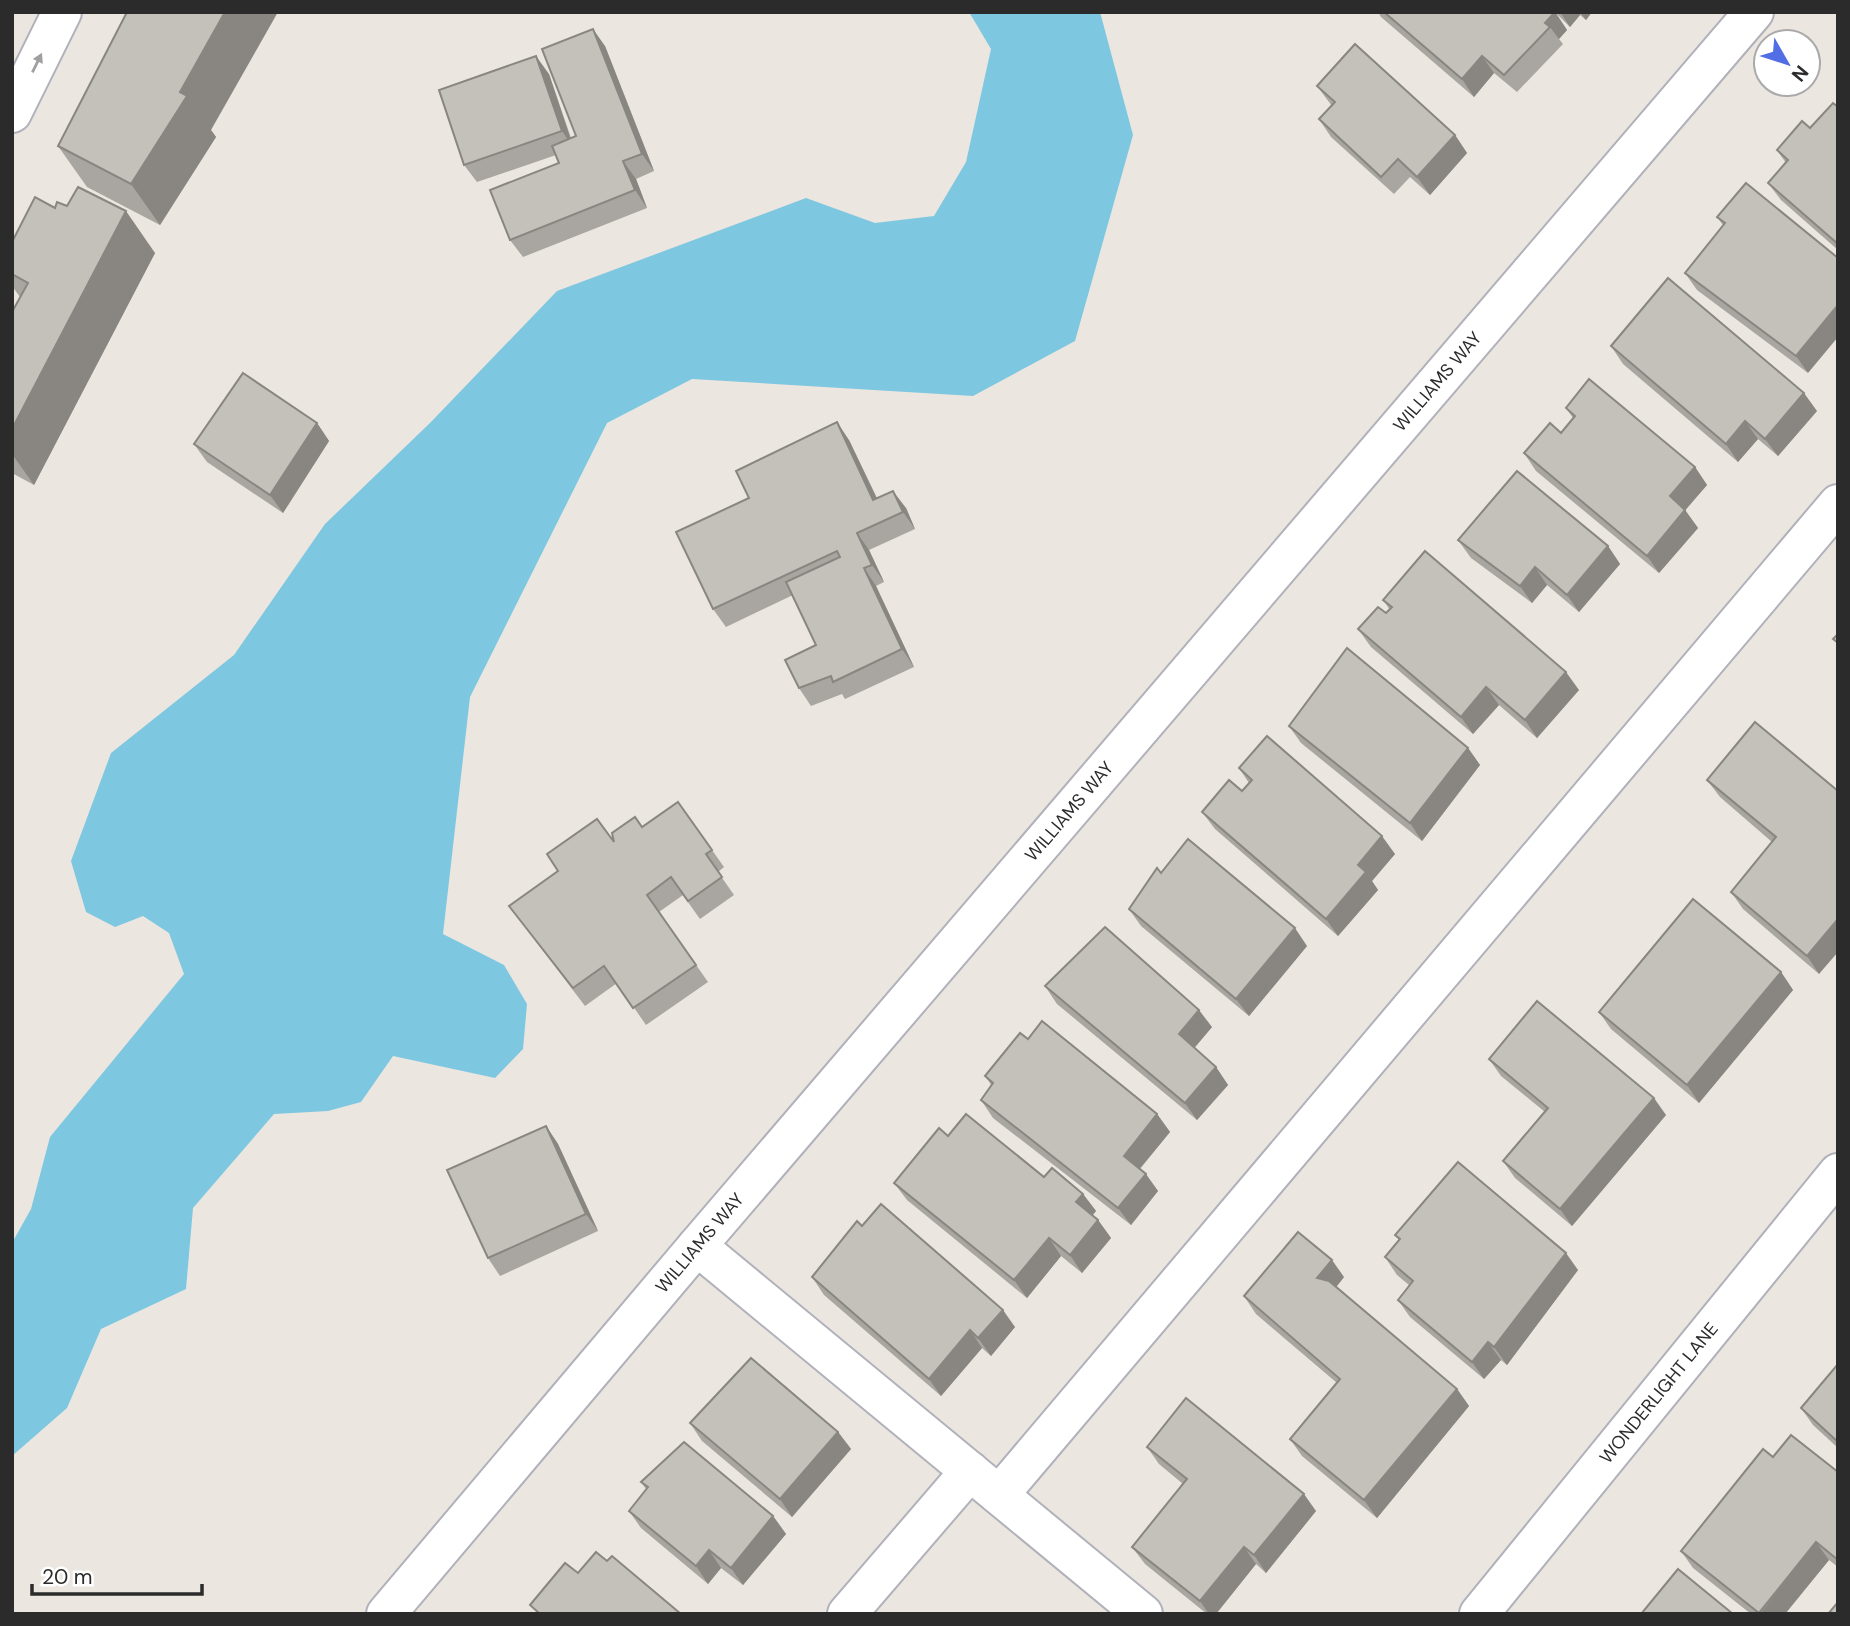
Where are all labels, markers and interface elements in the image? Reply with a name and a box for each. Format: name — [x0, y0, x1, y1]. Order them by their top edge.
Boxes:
north arrow — [1752, 28, 1822, 98]
one-way arrow — [31, 53, 43, 73]
text: N — [1786, 60, 1814, 87]
street label: WILLIAMS WAY — [1388, 326, 1487, 437]
street label: WILLIAMS WAY — [1020, 756, 1119, 867]
street label: WILLIAMS WAY — [650, 1187, 750, 1298]
street label: WONDERLIGHT LANE — [1594, 1317, 1724, 1469]
scale bar — [32, 1552, 201, 1596]
text: 20 m — [42, 1563, 93, 1591]

